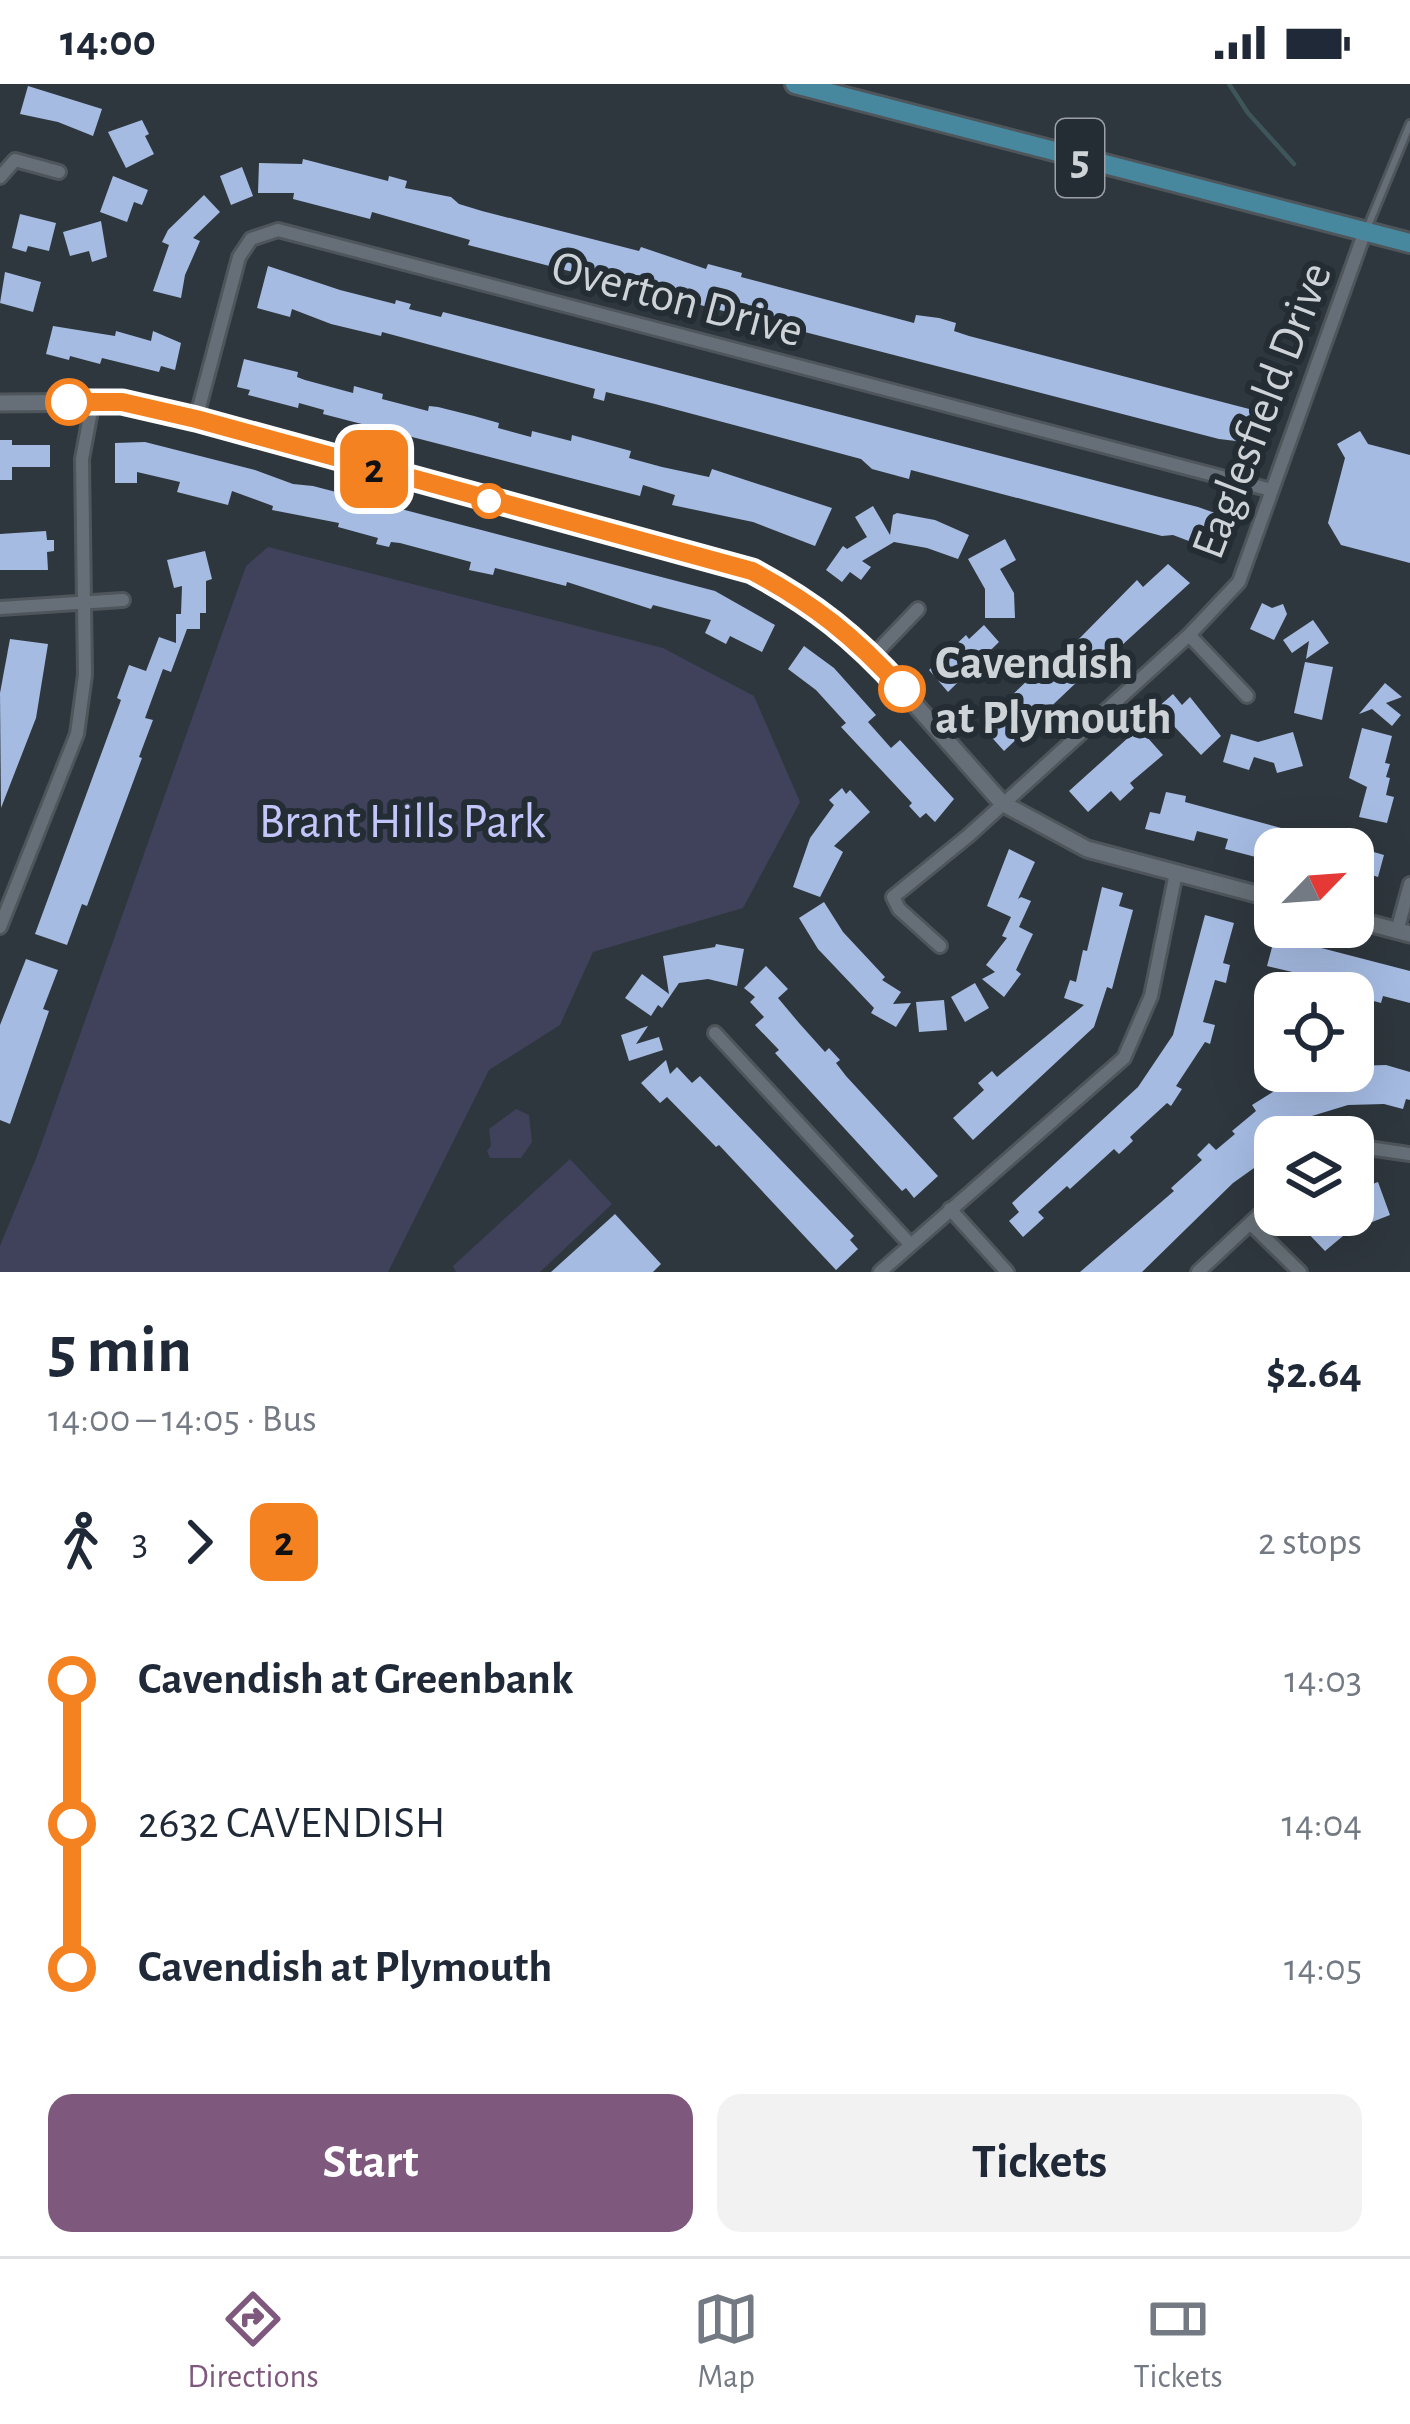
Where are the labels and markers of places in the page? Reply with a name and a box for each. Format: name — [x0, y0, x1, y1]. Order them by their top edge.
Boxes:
unlabelled marker — [47, 380, 91, 424]
unlabelled marker — [473, 485, 505, 517]
place label: Cavendish at Plymouth — [935, 640, 1172, 743]
marker: Cavendish at Plymouth — [880, 667, 924, 711]

